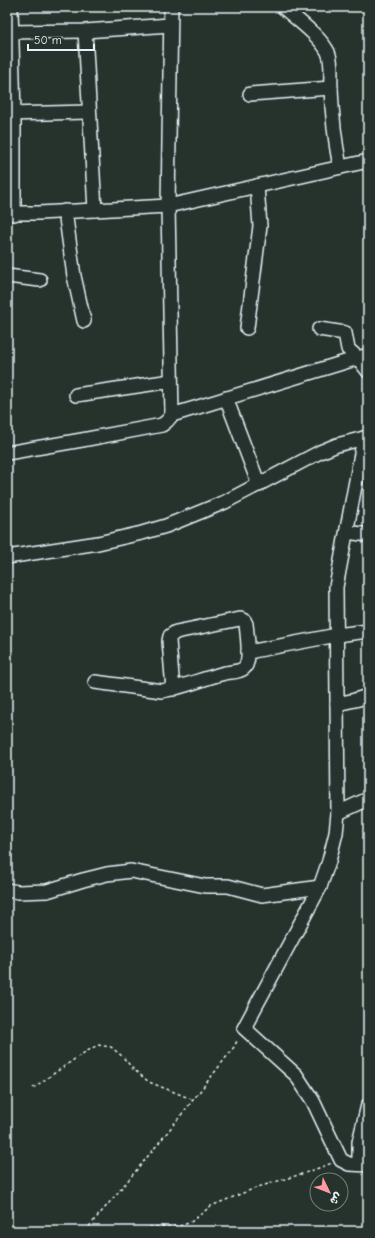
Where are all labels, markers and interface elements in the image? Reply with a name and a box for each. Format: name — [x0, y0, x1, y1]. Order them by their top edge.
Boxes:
scale bar — [28, 26, 94, 52]
text: 50 m — [34, 33, 62, 47]
north arrow — [309, 1172, 349, 1212]
text: ش — [327, 1190, 345, 1207]

